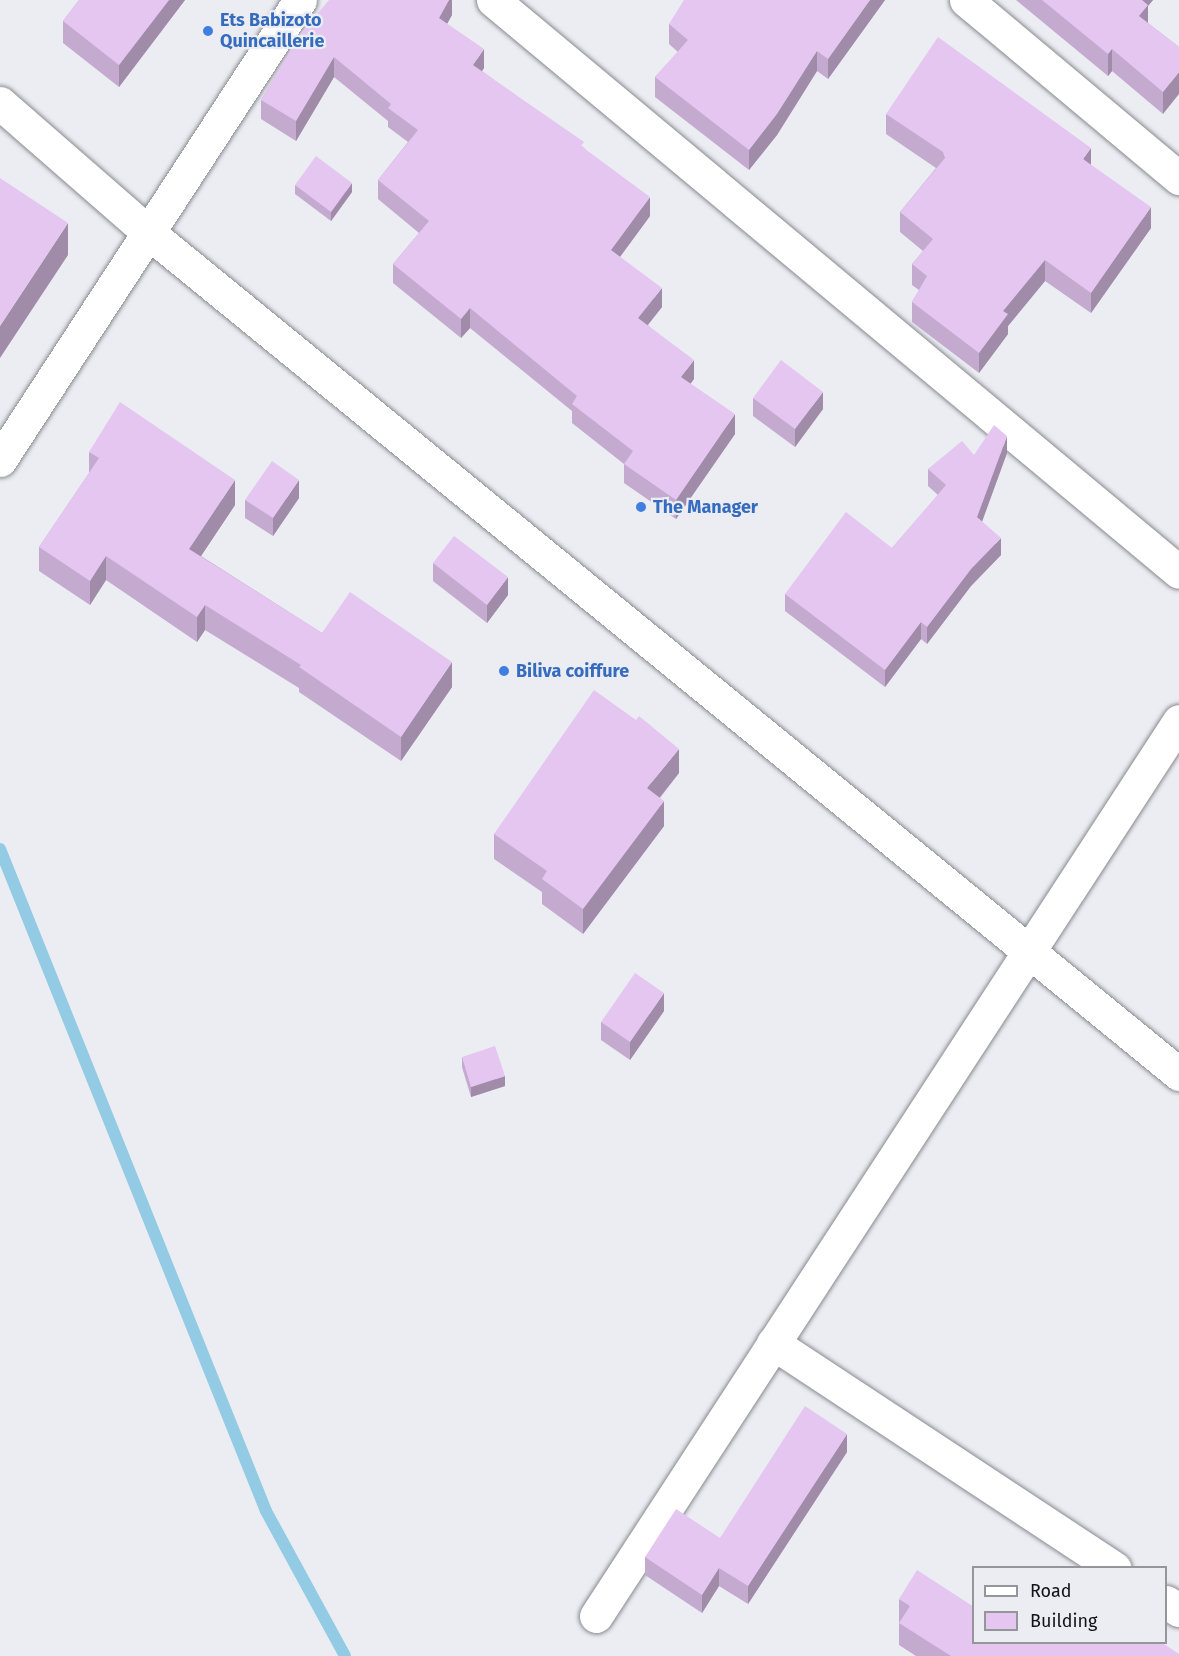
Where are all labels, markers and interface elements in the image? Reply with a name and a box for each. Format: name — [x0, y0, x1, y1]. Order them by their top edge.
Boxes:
place label: Ets Babizoto Quincaillerie — [220, 10, 324, 52]
marker: Ets Babizoto Quincaillerie — [201, 24, 215, 38]
place label: The Manager — [653, 496, 758, 518]
marker: The Manager — [634, 500, 648, 514]
place label: Biliva coiffure — [516, 660, 629, 682]
marker: Biliva coiffure — [497, 664, 511, 678]
legend — [972, 1566, 1167, 1644]
text: Road — [1030, 1580, 1072, 1602]
text: Building — [1030, 1610, 1097, 1632]

